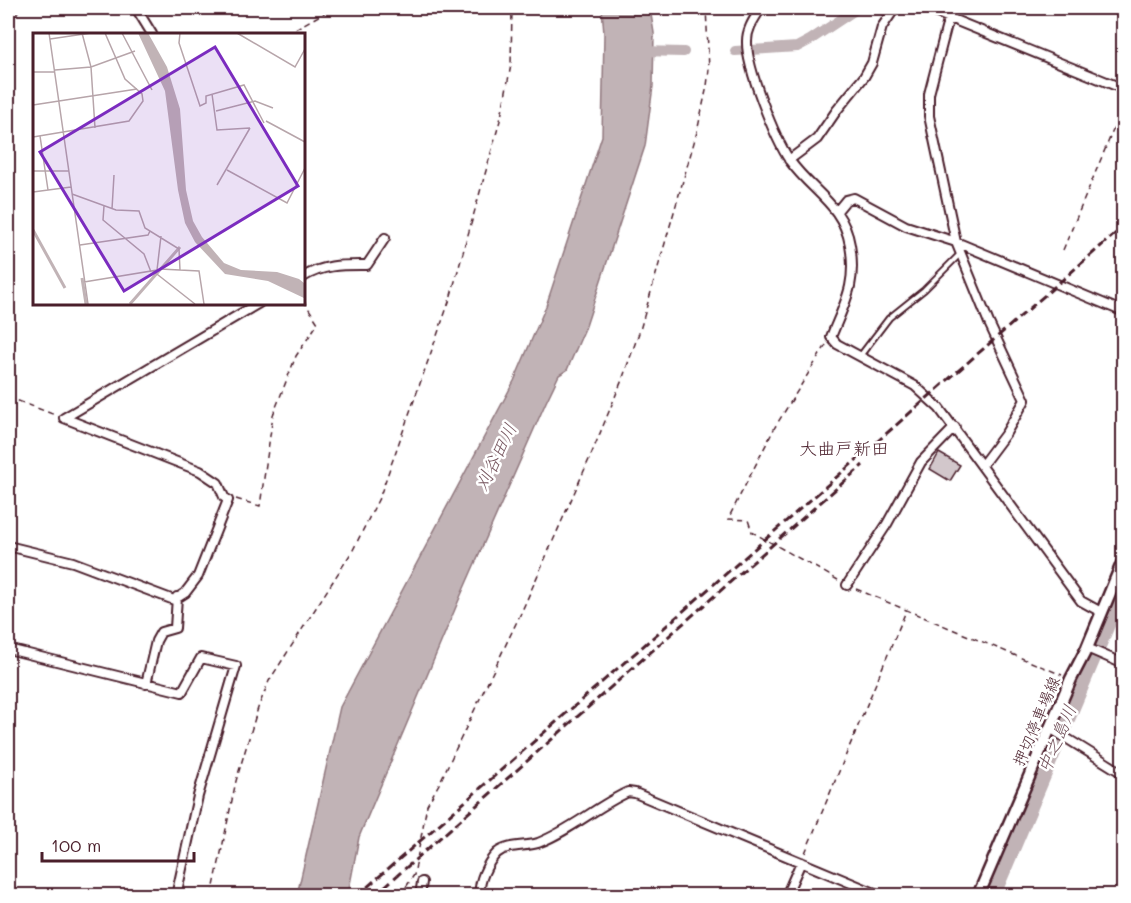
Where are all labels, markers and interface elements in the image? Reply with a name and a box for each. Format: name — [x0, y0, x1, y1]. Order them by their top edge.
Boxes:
inset map — [33, 33, 304, 304]
water label: 刈谷田川 — [469, 419, 522, 494]
district label: 大曲戸新田 — [799, 436, 889, 460]
street label: 押切停車場線 — [1007, 673, 1064, 769]
water label: 中之島川 — [1031, 701, 1081, 776]
scale bar — [42, 825, 194, 863]
text: 100 m — [51, 833, 101, 857]

